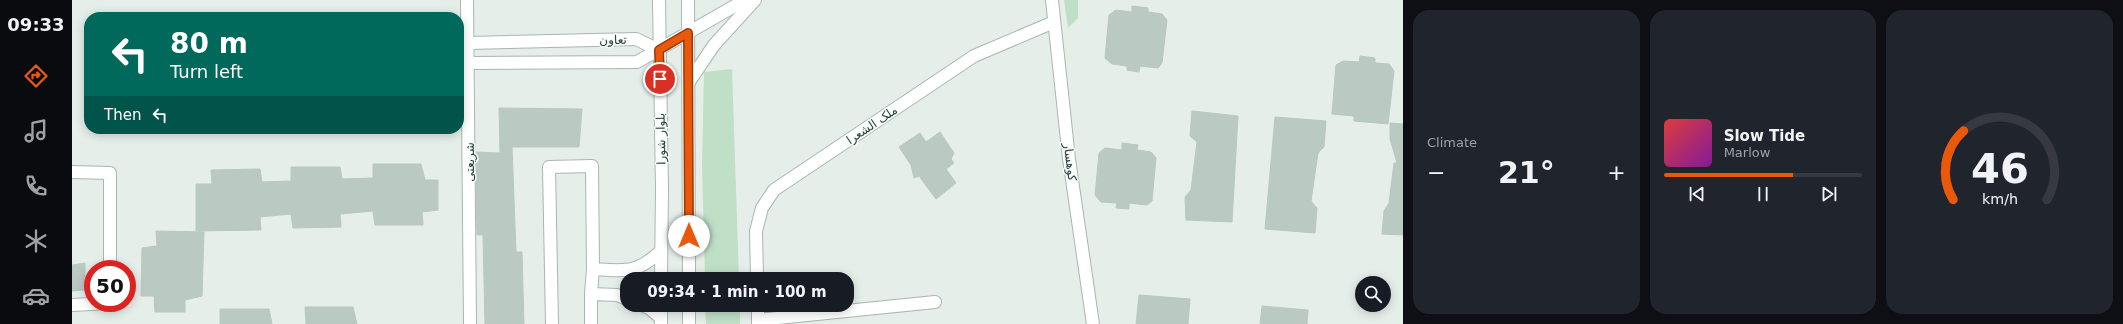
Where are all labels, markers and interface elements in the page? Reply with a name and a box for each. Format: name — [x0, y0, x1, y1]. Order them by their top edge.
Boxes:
text: 09:33 — [7, 14, 65, 35]
text: 80 m — [170, 27, 248, 60]
icon: left — [104, 28, 156, 80]
street label: تعاون — [599, 33, 627, 48]
text: Turn left — [170, 61, 243, 82]
icon: directions — [22, 62, 50, 90]
pin — [643, 62, 677, 96]
icon: arrive — [649, 68, 671, 90]
street label: ملک الشعرا — [844, 103, 901, 148]
icon: left — [149, 104, 171, 126]
text: Then — [104, 106, 141, 124]
street label: بلوار شورا — [654, 113, 669, 165]
icon: music — [22, 117, 50, 145]
text: Slow Tide — [1724, 127, 1805, 145]
text: Climate — [1427, 135, 1477, 150]
street label: کوهسار — [1060, 141, 1079, 182]
street label: شریعتی — [463, 142, 478, 182]
text: 46 — [1971, 144, 2029, 193]
text: Marlow — [1724, 145, 1770, 160]
text: 21° — [1498, 155, 1555, 190]
text: − — [1427, 160, 1445, 185]
text: + — [1607, 160, 1626, 185]
icon: phone — [22, 172, 50, 200]
icon: previous — [1686, 183, 1708, 205]
icon: pause — [1752, 183, 1774, 205]
icon: next — [1818, 183, 1840, 205]
text: km/h — [1982, 191, 2018, 207]
position arrow — [668, 215, 710, 257]
icon: climate — [22, 227, 50, 255]
speed limit sign: 50 — [84, 260, 136, 312]
map controls — [1355, 276, 1391, 312]
button: search — [1355, 276, 1391, 312]
icon: car — [22, 282, 50, 310]
text: 09:34 · 1 min · 100 m — [647, 283, 827, 301]

